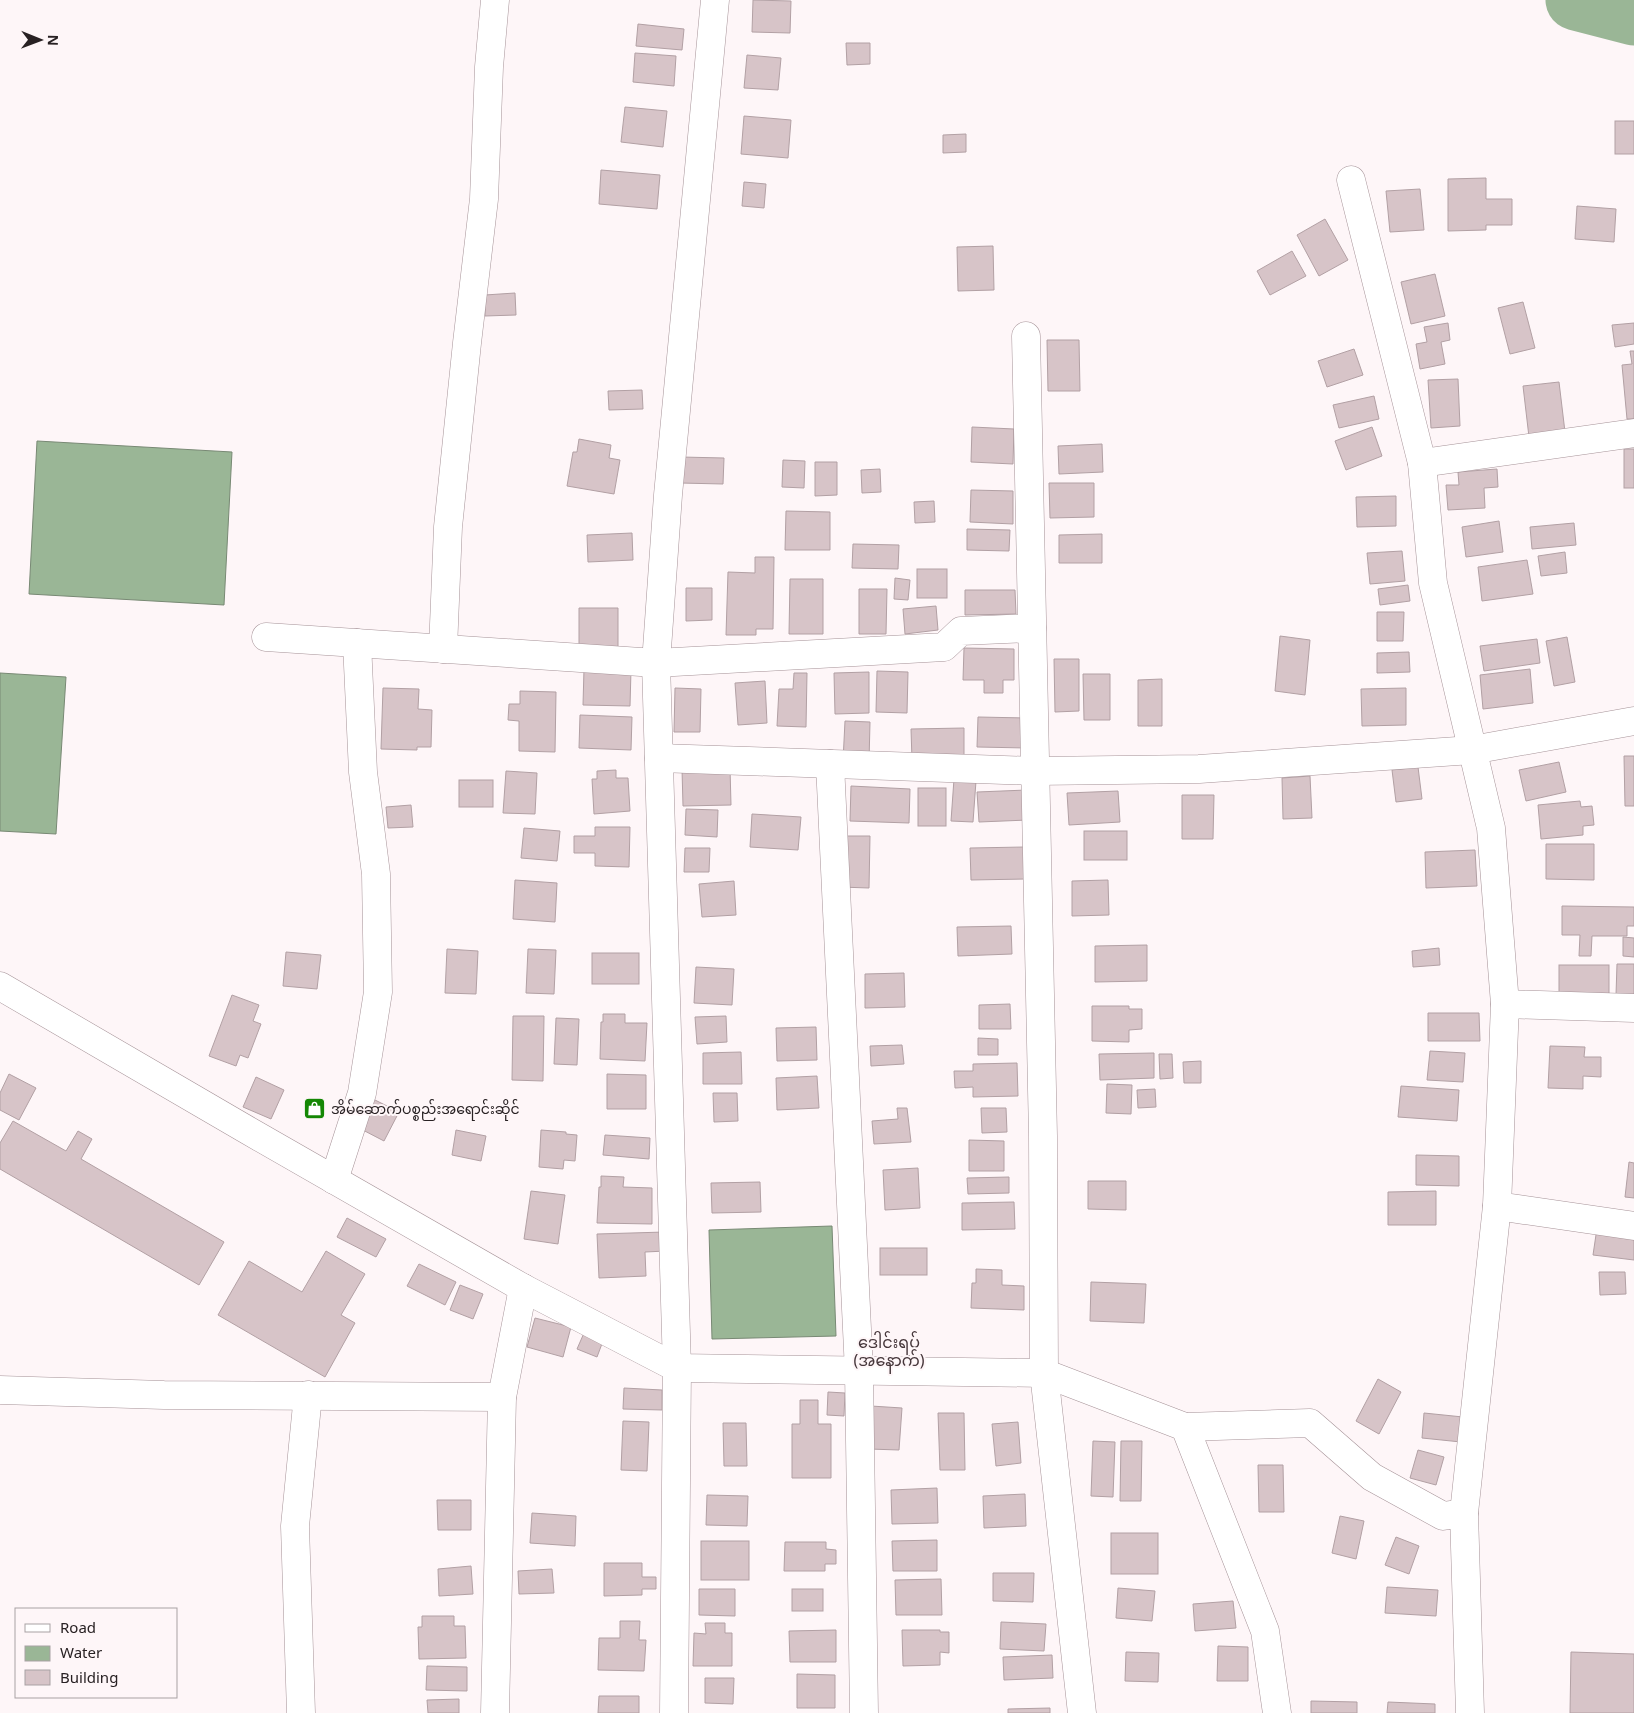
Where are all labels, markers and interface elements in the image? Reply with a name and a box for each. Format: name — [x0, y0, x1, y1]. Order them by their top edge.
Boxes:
north arrow — [15, 15, 65, 65]
text: N — [44, 34, 63, 46]
shop icon: အိမ်ဆောက်ပစ္စည်းအရောင်းဆိုင် — [303, 1096, 327, 1120]
place label: အိမ်ဆောက်ပစ္စည်းအရောင်းဆိုင် — [331, 1099, 520, 1121]
district label: ဒေါင်းရပ် (အနောက်) — [854, 1331, 925, 1374]
legend — [15, 1608, 178, 1698]
text: Road — [60, 1617, 96, 1637]
text: Water — [60, 1642, 102, 1662]
text: Building — [60, 1667, 118, 1687]

